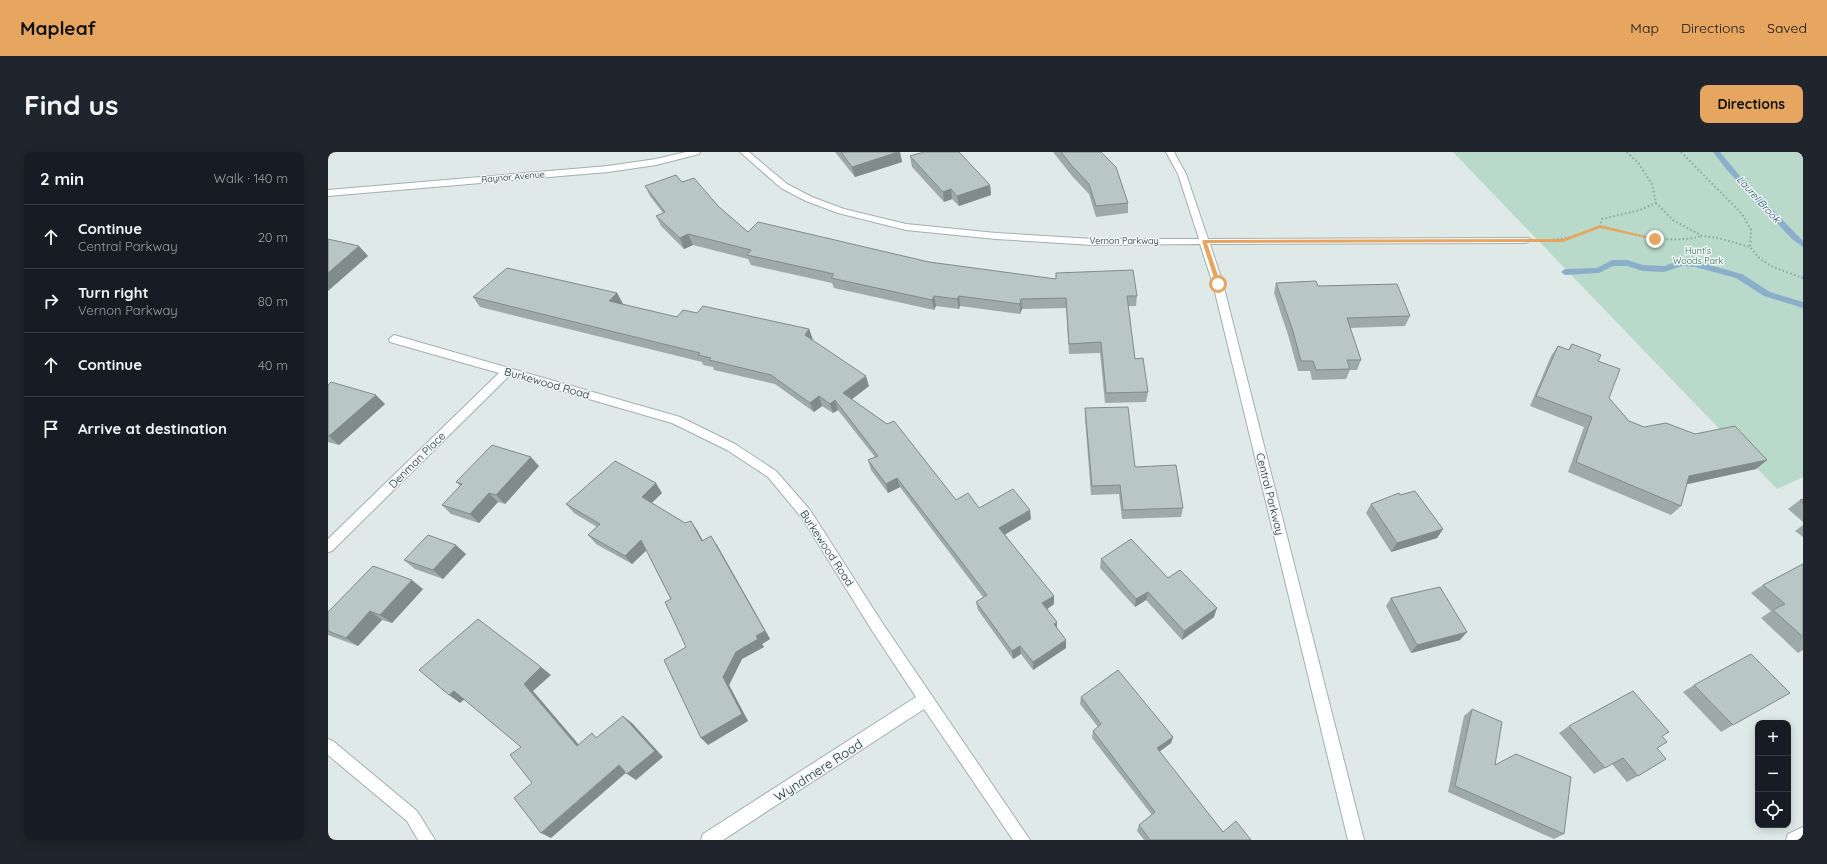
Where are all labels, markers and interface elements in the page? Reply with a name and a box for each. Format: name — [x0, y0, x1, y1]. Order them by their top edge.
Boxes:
text: Mapleaf — [20, 16, 96, 40]
text: Map — [1630, 19, 1659, 37]
text: Directions — [1681, 19, 1745, 37]
text: Saved — [1767, 19, 1807, 37]
button: Directions — [1700, 85, 1803, 123]
text: Find us — [24, 87, 118, 122]
text: 2 min — [40, 168, 84, 189]
street label: Raynor Avenue — [481, 168, 545, 185]
text: Walk · 140 m — [213, 170, 288, 186]
water label: Laurel Brook — [1734, 173, 1784, 227]
text: Continue — [78, 219, 142, 238]
icon: ahead — [40, 226, 62, 248]
text: 20 m — [258, 229, 288, 245]
route end — [1646, 230, 1664, 248]
street label: Vernon Parkway — [1089, 235, 1159, 246]
text: Central Parkway — [78, 238, 178, 254]
park label: Hunt's Woods Park — [1673, 245, 1723, 266]
route start — [1209, 275, 1227, 293]
text: Turn right — [78, 283, 149, 302]
icon: right — [40, 290, 62, 312]
text: 80 m — [258, 293, 288, 309]
text: Vernon Parkway — [78, 302, 178, 318]
icon: ahead — [40, 354, 62, 376]
text: Continue — [78, 355, 142, 374]
text: 40 m — [258, 357, 288, 373]
street label: Burkewood Road — [503, 364, 591, 402]
icon: arrive — [40, 418, 62, 440]
text: Arrive at destination — [78, 419, 227, 438]
street label: Denman Place — [386, 429, 448, 491]
street label: Central Parkway — [1253, 451, 1287, 537]
street label: Burkewood Road — [797, 507, 857, 589]
map controls — [1755, 720, 1791, 828]
button: + — [1755, 720, 1791, 756]
street label: Wyndmere Road — [771, 735, 865, 805]
button: − — [1755, 756, 1791, 792]
button: locate — [1755, 792, 1791, 828]

